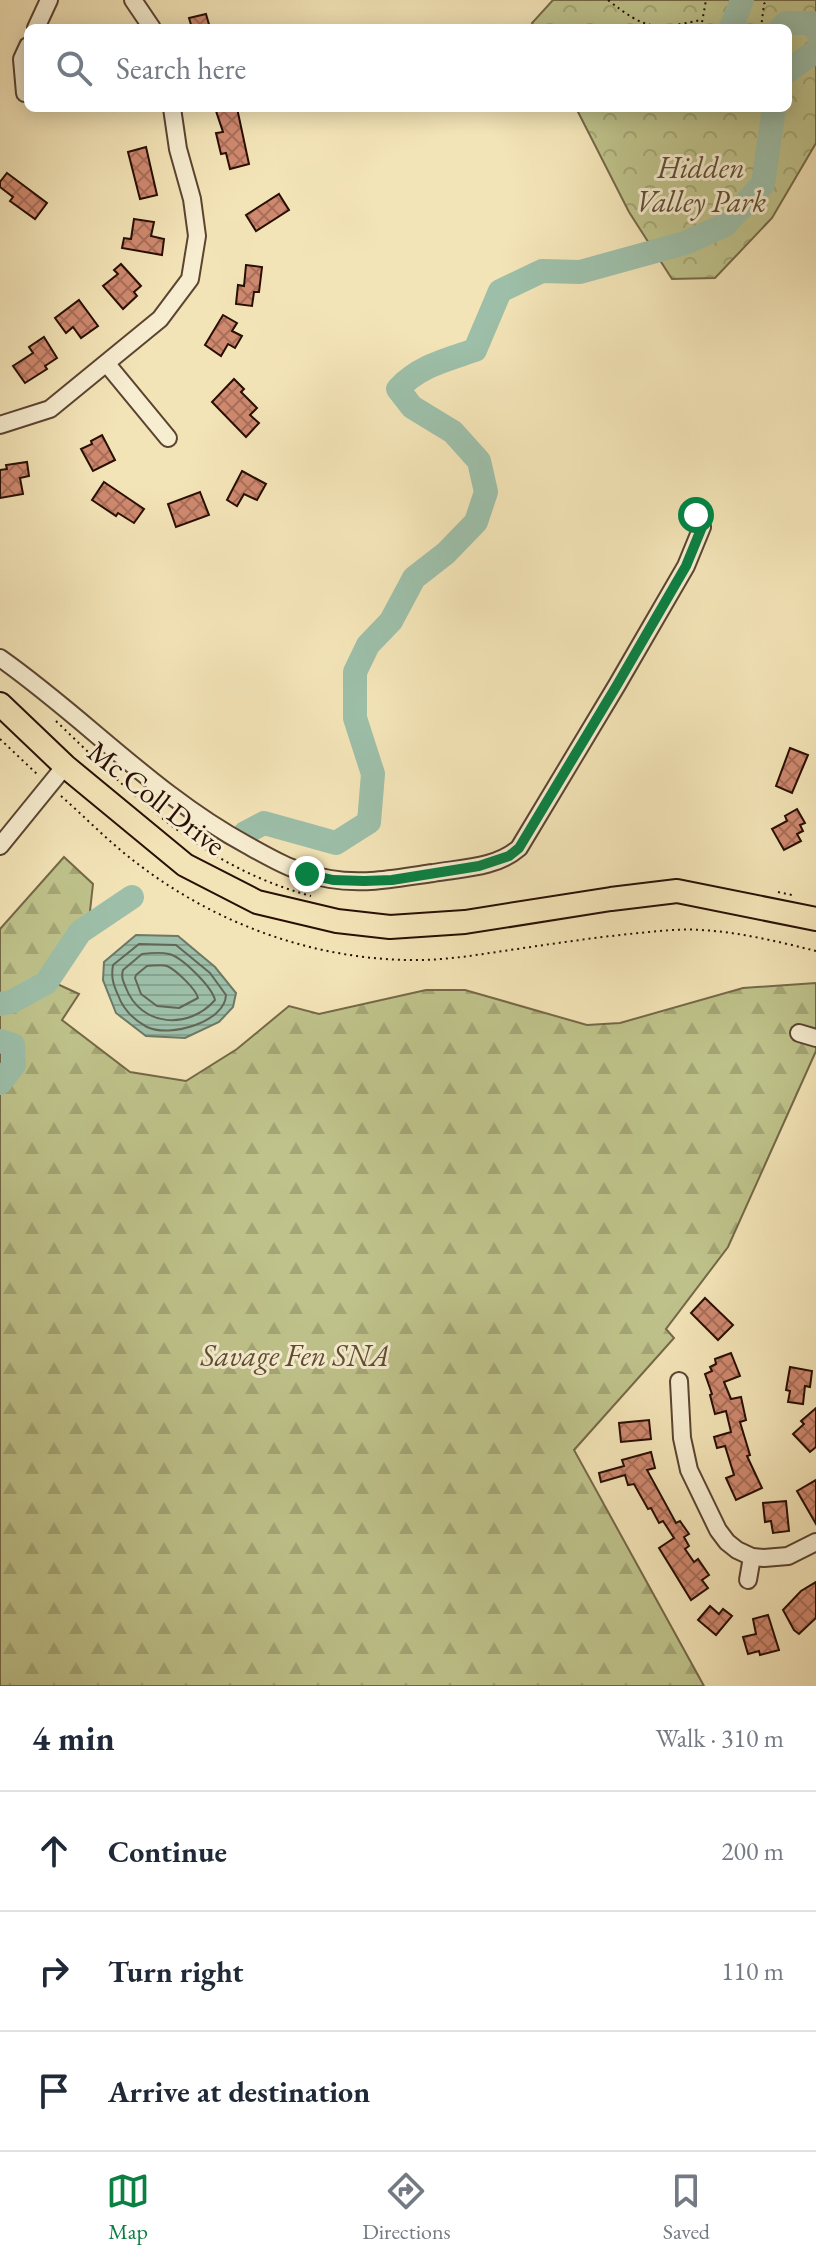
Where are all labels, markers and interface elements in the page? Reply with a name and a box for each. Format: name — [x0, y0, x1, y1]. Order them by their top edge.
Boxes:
search box — [24, 24, 792, 112]
icon: search — [52, 46, 96, 90]
text: Search here — [116, 49, 246, 88]
park label: Hidden Valley Park — [636, 148, 766, 221]
route start — [678, 497, 714, 533]
street label: Mc Coll Drive — [80, 732, 234, 864]
route end — [289, 856, 325, 892]
park label: Savage Fen SNA — [200, 1336, 389, 1375]
text: 4 min — [32, 1716, 115, 1760]
text: Walk · 310 m — [656, 1721, 784, 1755]
icon: ahead — [32, 1829, 76, 1873]
text: Continue — [108, 1832, 227, 1871]
text: 200 m — [721, 1834, 784, 1868]
icon: right — [32, 1949, 76, 1993]
text: Turn right — [108, 1952, 244, 1991]
text: 110 m — [721, 1954, 784, 1988]
icon: arrive — [32, 2069, 76, 2113]
text: Arrive at destination — [108, 2072, 370, 2111]
tab: Map — [106, 2169, 150, 2246]
tab: Directions — [362, 2169, 451, 2246]
tab: Saved — [663, 2169, 710, 2246]

